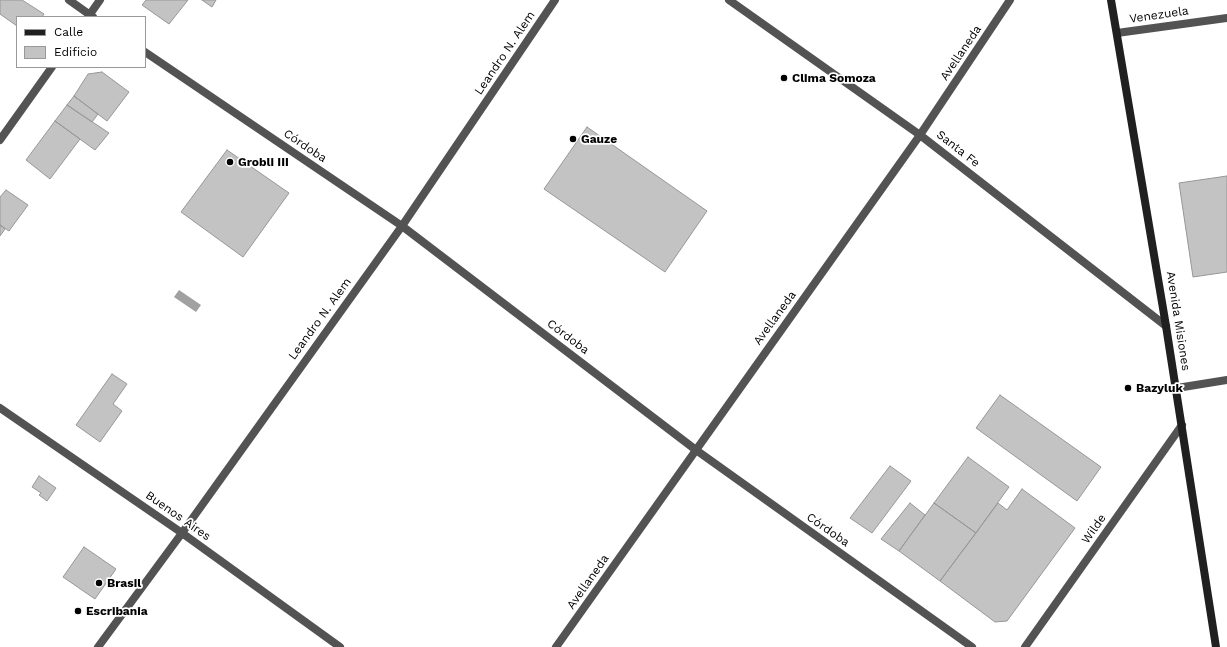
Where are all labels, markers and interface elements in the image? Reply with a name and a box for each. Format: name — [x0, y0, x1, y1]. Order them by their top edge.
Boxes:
street label: Venezuela — [1128, 4, 1190, 26]
street label: Leandro N. Alem — [472, 8, 538, 98]
legend — [16, 16, 146, 68]
street label: Avellaneda — [937, 23, 985, 83]
text: Calle — [54, 25, 83, 39]
text: Edificio — [54, 45, 97, 59]
place label: Clima Somoza — [792, 71, 876, 85]
marker: Clima Somoza — [779, 73, 789, 83]
street label: Córdoba — [281, 126, 329, 166]
street label: Santa Fe — [933, 128, 983, 170]
place label: Gauze — [581, 132, 617, 146]
marker: Gauze — [568, 134, 578, 144]
place label: Grobli III — [238, 155, 289, 169]
marker: Grobli III — [225, 157, 235, 167]
street label: Avenida Misiones — [1163, 270, 1193, 372]
street label: Leandro N. Alem — [285, 275, 355, 363]
street label: Avellaneda — [751, 288, 799, 348]
street label: Córdoba — [544, 316, 592, 358]
place label: Bazyluk — [1136, 381, 1183, 395]
marker: Bazyluk — [1123, 383, 1133, 393]
street label: Buenos Aires — [143, 488, 213, 544]
street label: Córdoba — [804, 510, 852, 550]
street label: Wilde — [1079, 511, 1109, 547]
street label: Avellaneda — [564, 552, 612, 612]
place label: Brasil — [107, 576, 141, 590]
marker: Brasil — [94, 578, 104, 588]
place label: Escribania — [86, 604, 148, 618]
marker: Escribania — [73, 606, 83, 616]

